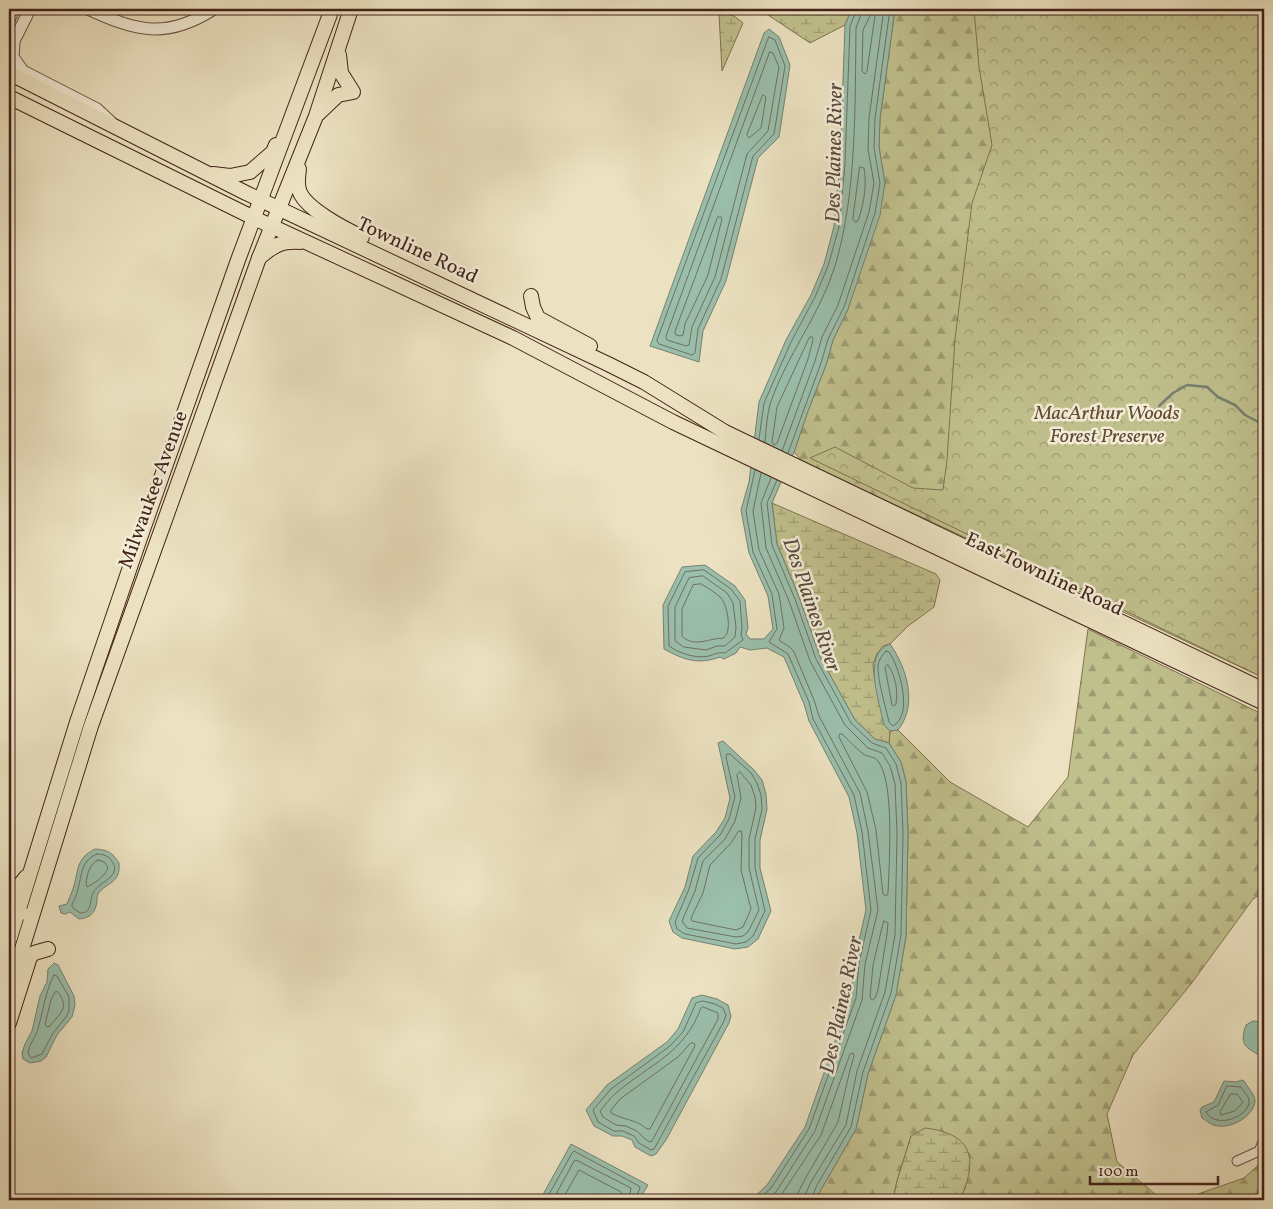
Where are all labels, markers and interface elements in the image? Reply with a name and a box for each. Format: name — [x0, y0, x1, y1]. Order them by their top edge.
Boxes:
water label: Des Plaines River — [819, 82, 851, 223]
street label: Townline Road — [352, 211, 482, 291]
park label: MacArthur Woods Forest Preserve — [1033, 400, 1180, 451]
street label: Milwaukee Avenue — [112, 407, 196, 573]
street label: East Townline Road — [960, 526, 1128, 624]
water label: Des Plaines River — [774, 534, 848, 676]
water label: Des Plaines River — [813, 933, 871, 1077]
scale bar — [1090, 1154, 1218, 1186]
text: 100 m — [1098, 1162, 1138, 1183]

